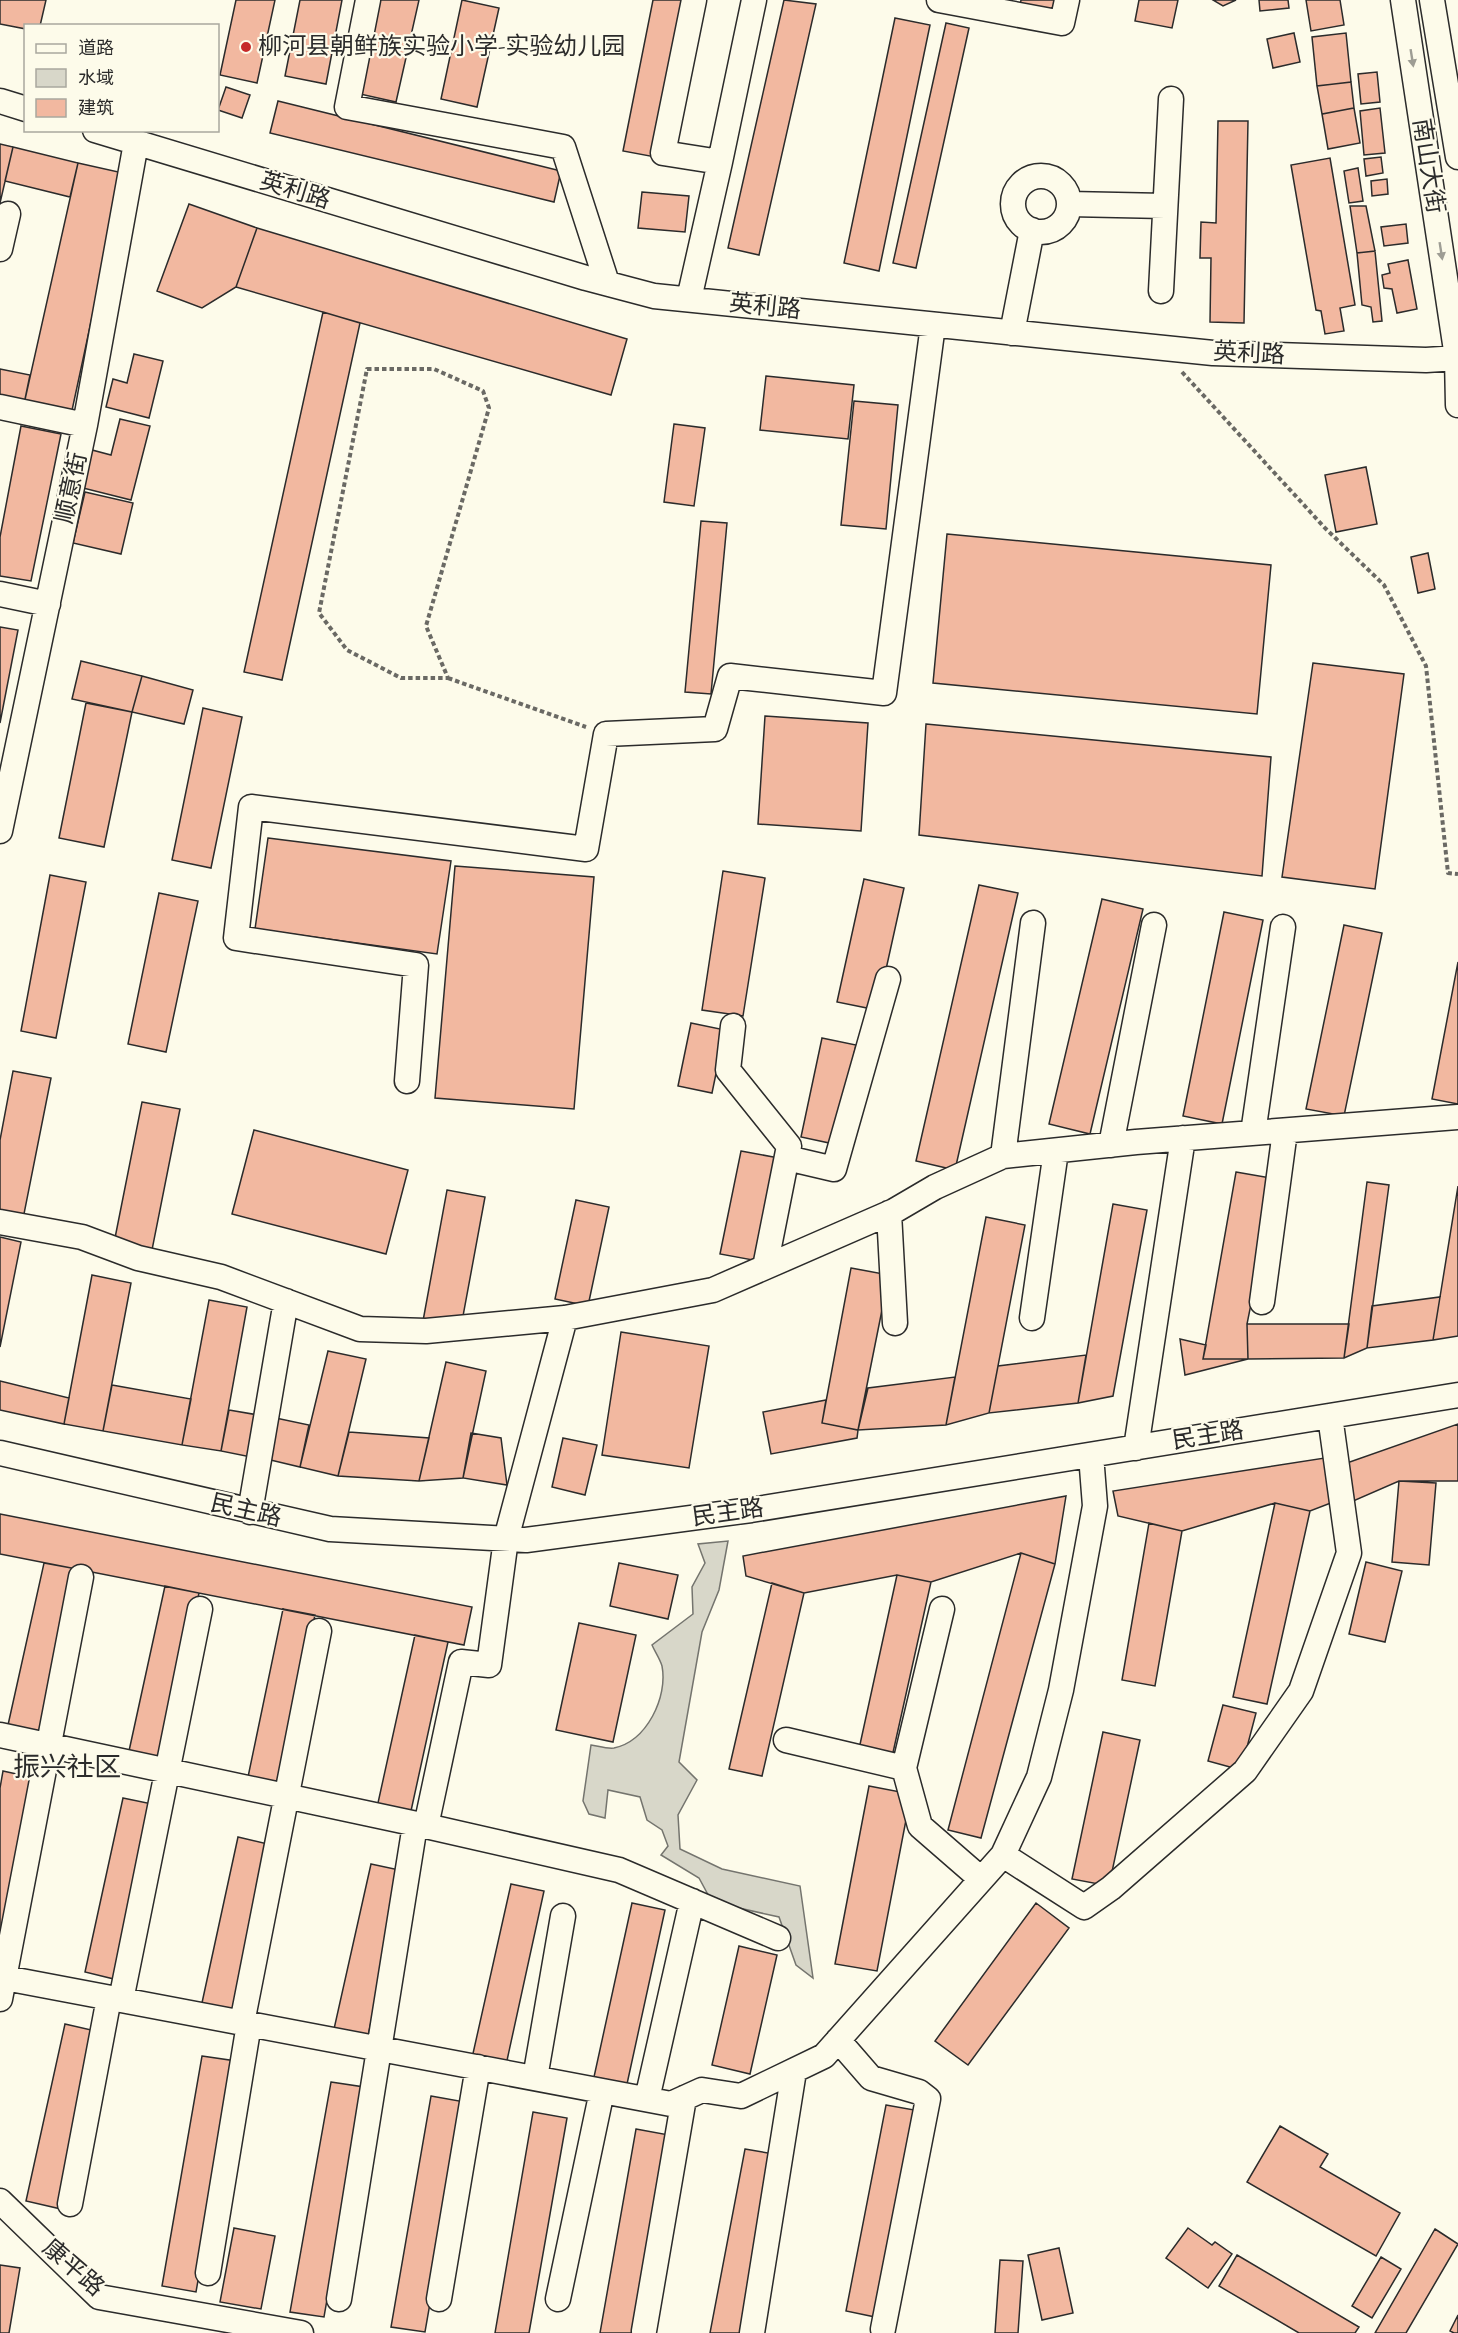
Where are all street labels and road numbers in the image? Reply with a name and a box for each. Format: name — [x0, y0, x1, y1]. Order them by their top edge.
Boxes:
street label: 南山大街 — [1409, 116, 1449, 215]
street label: 英利路 — [257, 167, 334, 213]
street label: 英利路 — [728, 289, 802, 323]
street label: 英利路 — [1212, 338, 1286, 368]
street label: 顺意街 — [51, 450, 91, 526]
street label: 民主路 — [1170, 1417, 1245, 1453]
street label: 民主路 — [208, 1489, 284, 1531]
street label: 民主路 — [690, 1494, 765, 1530]
street label: 康平路 — [38, 2234, 109, 2301]

